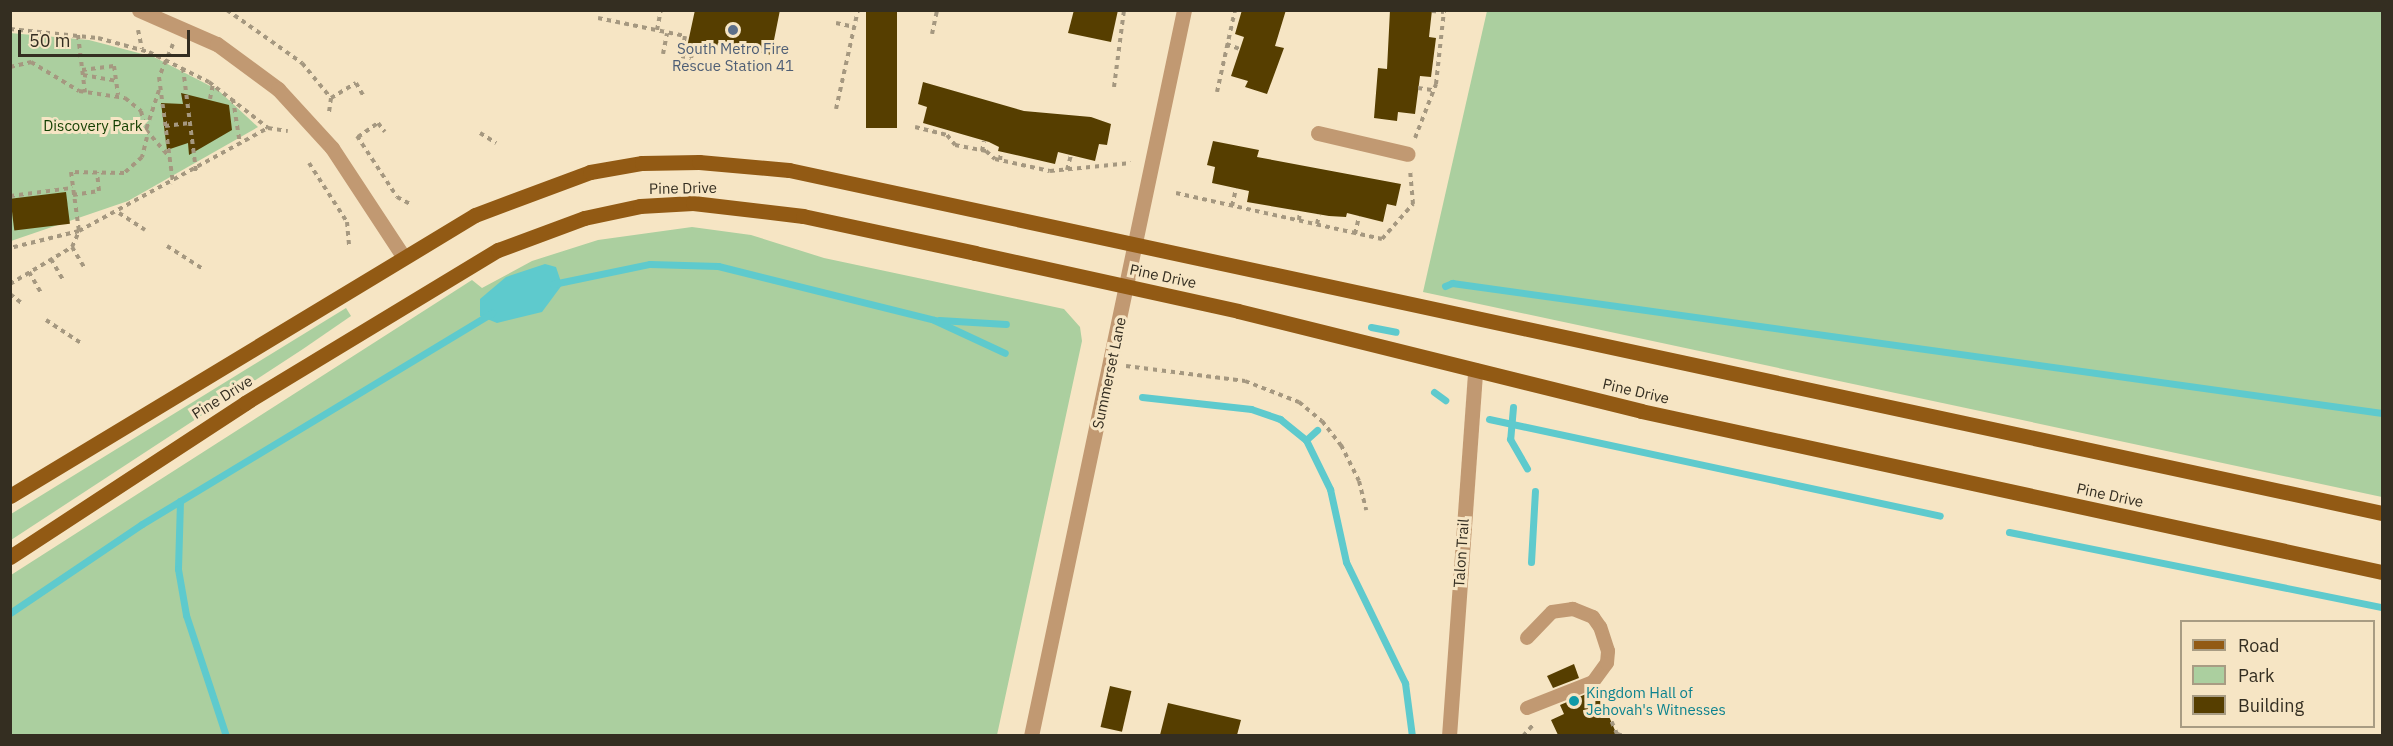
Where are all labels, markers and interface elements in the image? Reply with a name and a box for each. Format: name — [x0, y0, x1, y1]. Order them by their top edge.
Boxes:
scale bar — [21, 18, 194, 56]
marker: South Metro Fire Rescue Station 41 — [726, 23, 740, 37]
text: 50 m — [29, 29, 71, 52]
place label: South Metro Fire Rescue Station 41 — [672, 39, 794, 74]
park label: Discovery Park — [43, 117, 143, 135]
street label: Pine Drive — [649, 178, 717, 198]
street label: Pine Drive — [1128, 260, 1198, 292]
street label: Summerset Lane — [1088, 315, 1130, 431]
street label: Pine Drive — [188, 371, 256, 423]
street label: Pine Drive — [1601, 375, 1671, 407]
street label: Pine Drive — [2075, 479, 2145, 511]
street label: Talon Trail — [1450, 518, 1472, 588]
legend — [2180, 620, 2375, 728]
text: Road — [2238, 634, 2279, 657]
text: Park — [2238, 664, 2274, 687]
place label: Kingdom Hall of Jehovah's Witnesses — [1586, 683, 1726, 718]
marker: Kingdom Hall of Jehovah's Witnesses — [1567, 694, 1581, 708]
text: Building — [2238, 694, 2304, 717]

